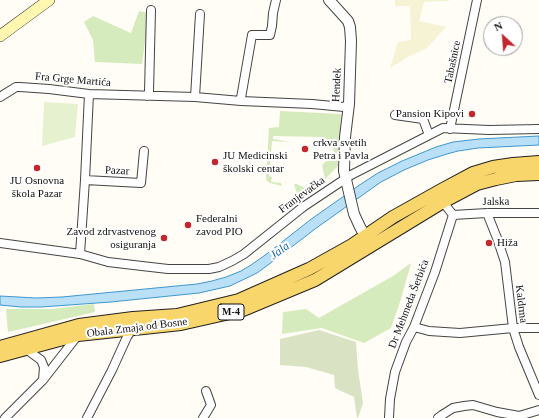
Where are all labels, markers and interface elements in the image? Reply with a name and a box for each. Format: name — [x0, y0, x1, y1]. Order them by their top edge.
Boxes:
north arrow — [483, 16, 523, 56]
text: N — [492, 19, 504, 33]
street label: Tabašnice — [442, 39, 464, 85]
street label: Hendek — [330, 68, 344, 102]
street label: Fra Grge Martića — [34, 70, 112, 90]
place label: Pansion Kipovi — [396, 107, 464, 121]
marker: Pansion Kipovi — [467, 109, 477, 119]
place label: crkva svetih Petra i Pavla — [313, 136, 369, 162]
marker: crkva svetih Petra i Pavla — [300, 144, 310, 154]
place label: JU Medicinski školski centar — [223, 149, 287, 175]
marker: JU Medicinski školski centar — [210, 157, 220, 167]
marker: JU Osnovna škola Pazar — [32, 163, 42, 173]
street label: Pazar — [104, 164, 130, 178]
place label: JU Osnovna škola Pazar — [10, 174, 64, 200]
street label: Franjevačka — [276, 174, 328, 216]
street label: Jalska — [482, 195, 510, 209]
place label: Federalni zavod PIO — [196, 212, 243, 238]
marker: Federalni zavod PIO — [183, 220, 193, 230]
place label: Zavod zdrvastvenog osiguranja — [67, 225, 156, 251]
marker: Zavod zdrvastvenog osiguranja — [159, 233, 169, 243]
place label: Hiža — [497, 236, 518, 250]
marker: Hiža — [484, 238, 494, 248]
water label: Jala — [267, 239, 293, 263]
street label: Dr Mehmeda Šerbića — [386, 258, 432, 350]
street label: Kaldrma — [512, 284, 530, 324]
road number: M-4 — [218, 304, 244, 320]
street label: Obala Zmaja od Bosne — [86, 315, 188, 341]

